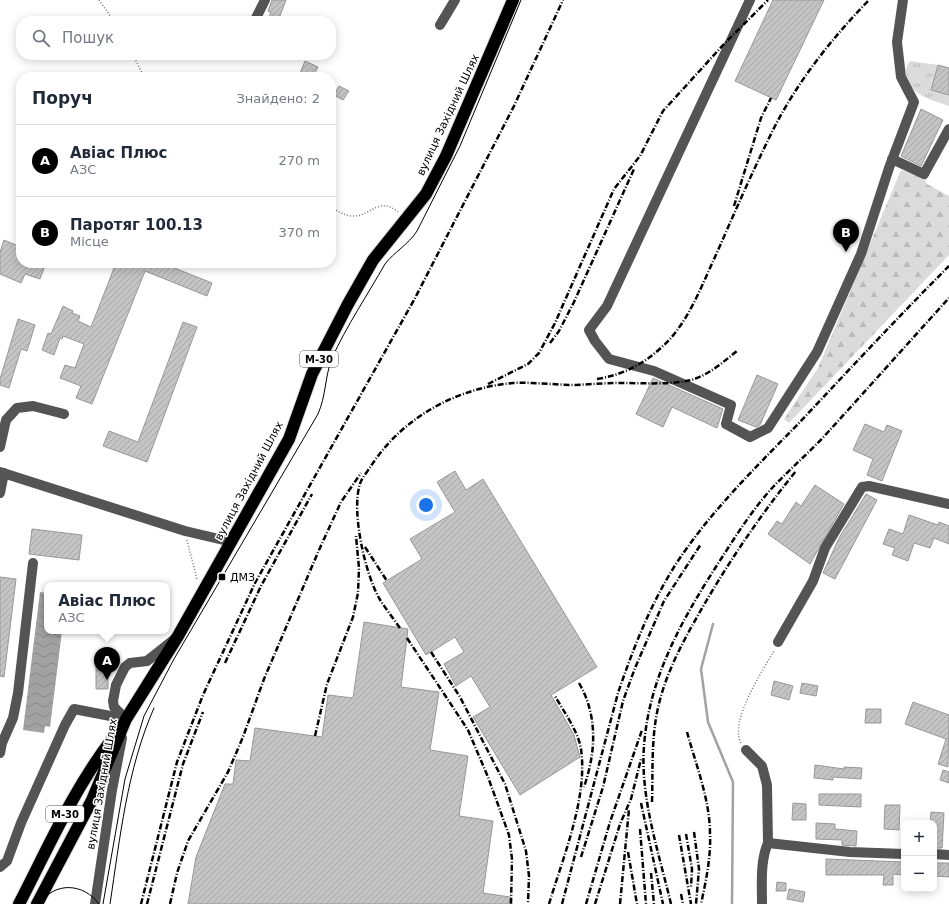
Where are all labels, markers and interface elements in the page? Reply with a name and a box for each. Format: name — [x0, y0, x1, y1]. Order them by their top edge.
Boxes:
search box — [16, 16, 336, 60]
icon: search — [30, 27, 52, 49]
text: Пошук — [62, 29, 114, 47]
street label: вулиця Західний Шлях — [414, 52, 482, 178]
text: Поруч — [32, 88, 93, 108]
text: Знайдено: 2 — [237, 91, 320, 106]
text: Авіас Плюс — [70, 144, 168, 162]
text: A — [40, 153, 50, 168]
text: 270 m — [278, 153, 320, 168]
text: АЗС — [70, 162, 96, 177]
text: Паротяг 100.13 — [70, 216, 203, 234]
pin: B — [833, 219, 859, 252]
text: B — [40, 225, 50, 240]
text: 370 m — [278, 225, 320, 240]
text: Місце — [70, 234, 109, 249]
road number: М-30 — [300, 351, 338, 367]
street label: вулиця Західний Шлях — [212, 419, 286, 543]
your location — [416, 495, 436, 515]
place label: ДМЗ — [230, 571, 255, 584]
marker: ДМЗ — [217, 572, 227, 582]
popup — [44, 582, 170, 634]
text: Авіас Плюс — [58, 592, 156, 610]
text: АЗС — [58, 610, 85, 625]
pin: A — [94, 647, 120, 680]
street label: вулиця Західний Шлях — [84, 717, 120, 850]
road number: М-30 — [46, 806, 84, 822]
map controls — [901, 820, 937, 892]
button: + — [901, 820, 937, 856]
button: − — [901, 856, 937, 892]

